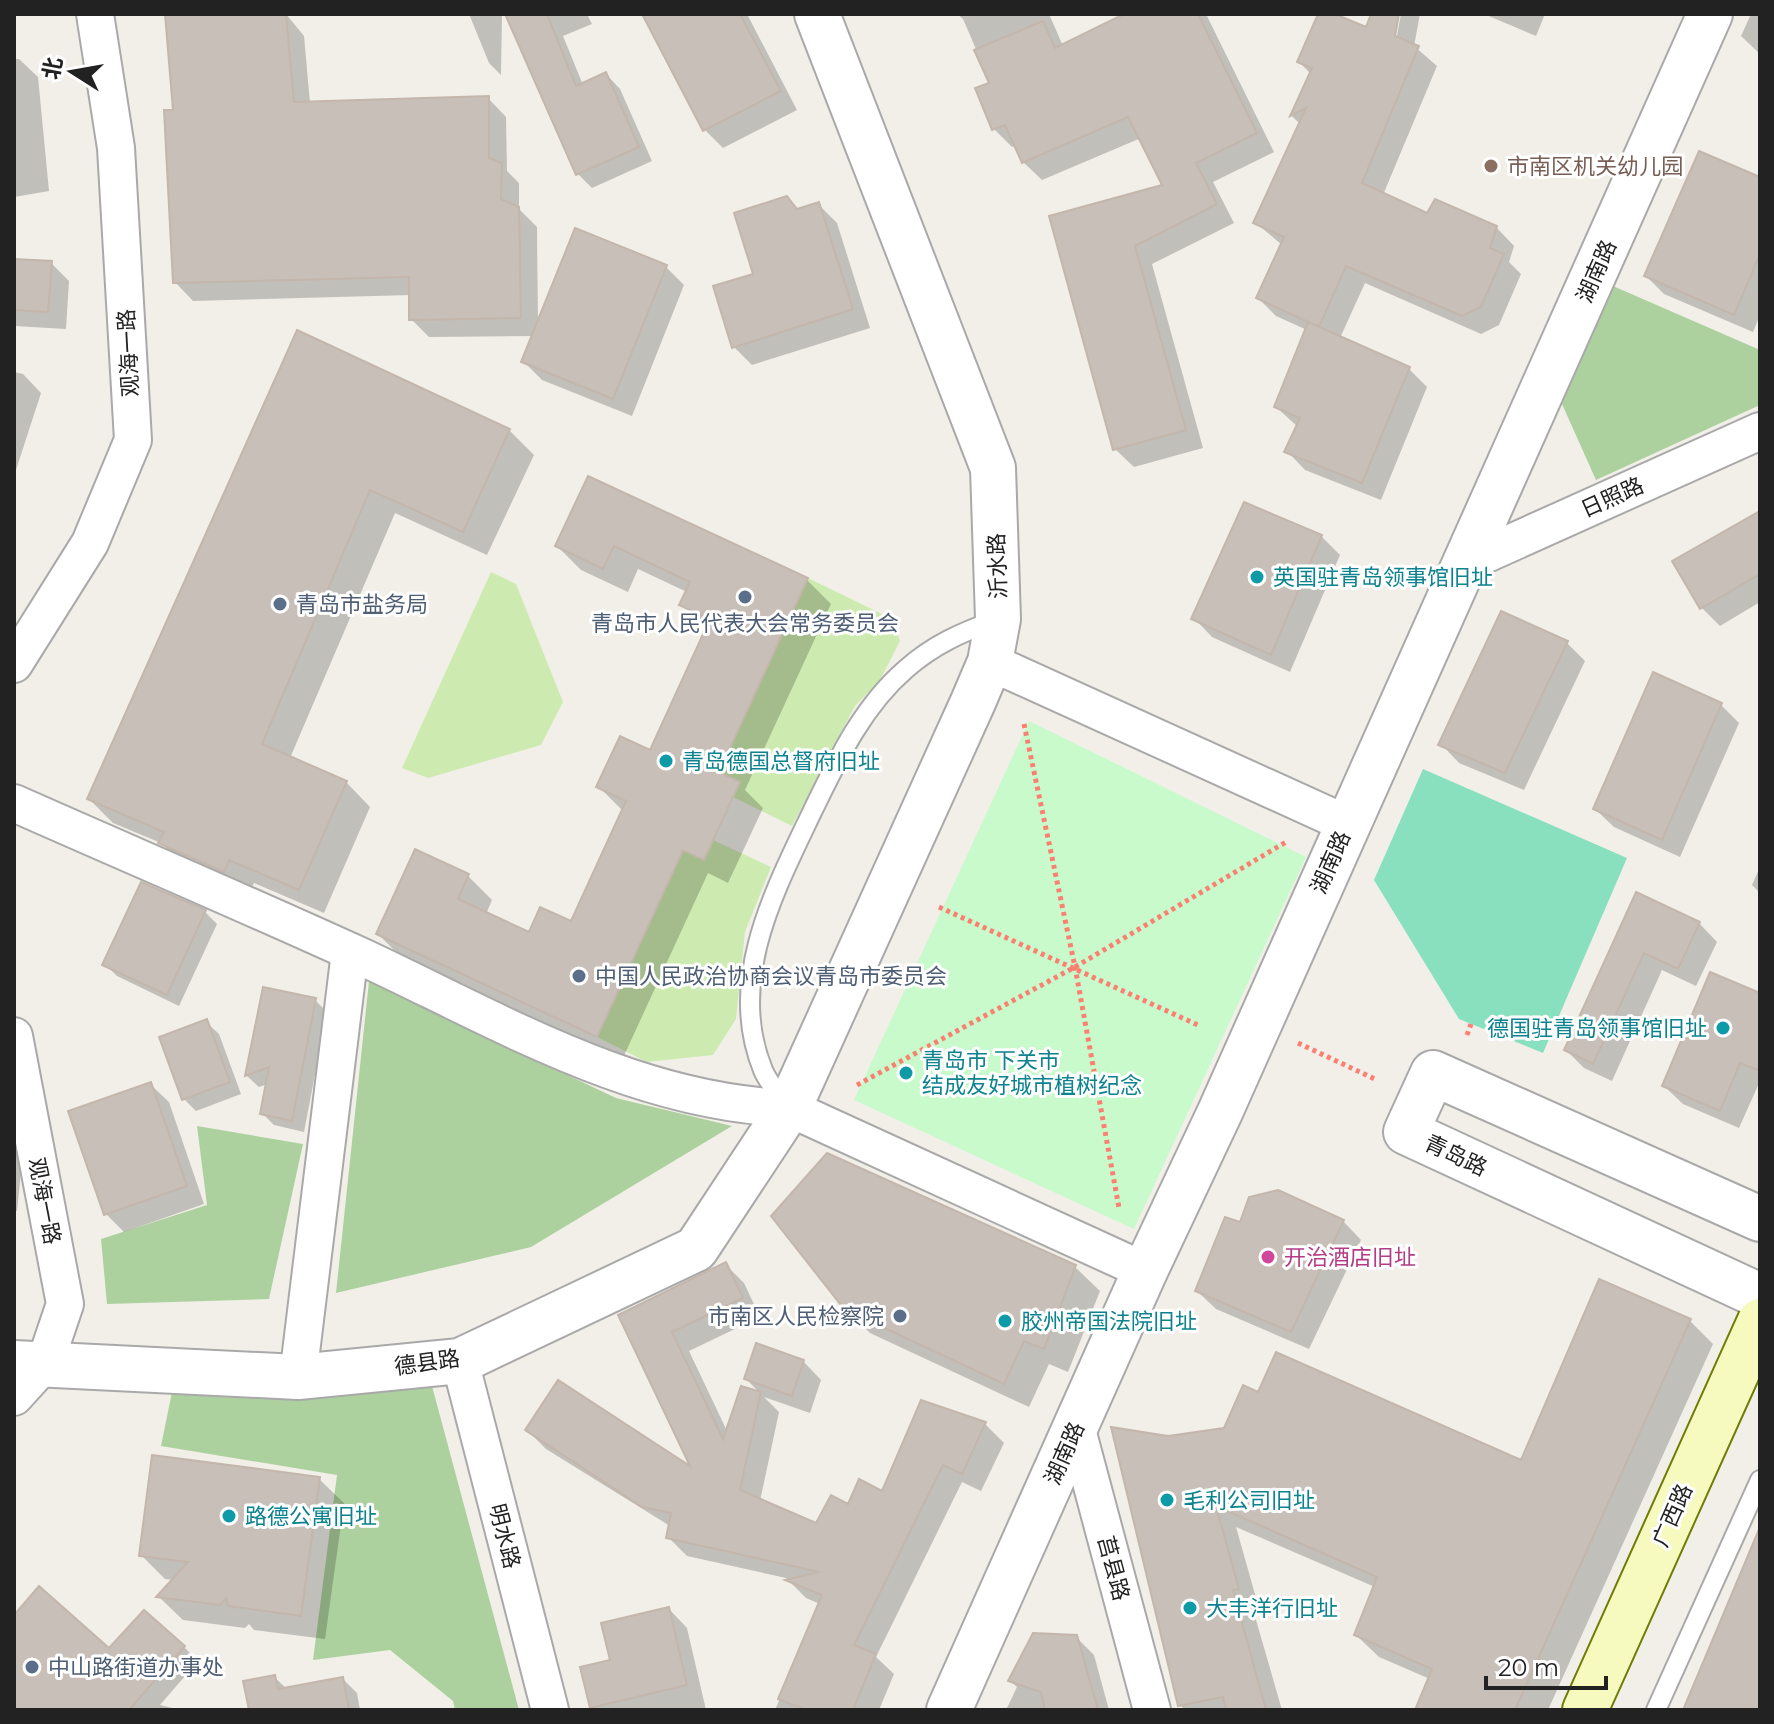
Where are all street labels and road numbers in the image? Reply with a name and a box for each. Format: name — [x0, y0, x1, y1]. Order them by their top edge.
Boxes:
street label: 湖南路 — [1571, 236, 1622, 307]
street label: 观海一路 — [113, 308, 144, 398]
street label: 日照路 — [1577, 472, 1648, 523]
street label: 沂水路 — [983, 533, 1012, 599]
street label: 湖南路 — [1305, 827, 1356, 898]
street label: 青岛路 — [1420, 1129, 1491, 1182]
street label: 观海一路 — [23, 1155, 66, 1247]
street label: 德县路 — [393, 1345, 462, 1380]
street label: 湖南路 — [1039, 1418, 1090, 1489]
street label: 广西路 — [1647, 1480, 1698, 1551]
street label: 明水路 — [483, 1501, 526, 1571]
street label: 莒县路 — [1092, 1533, 1135, 1604]

